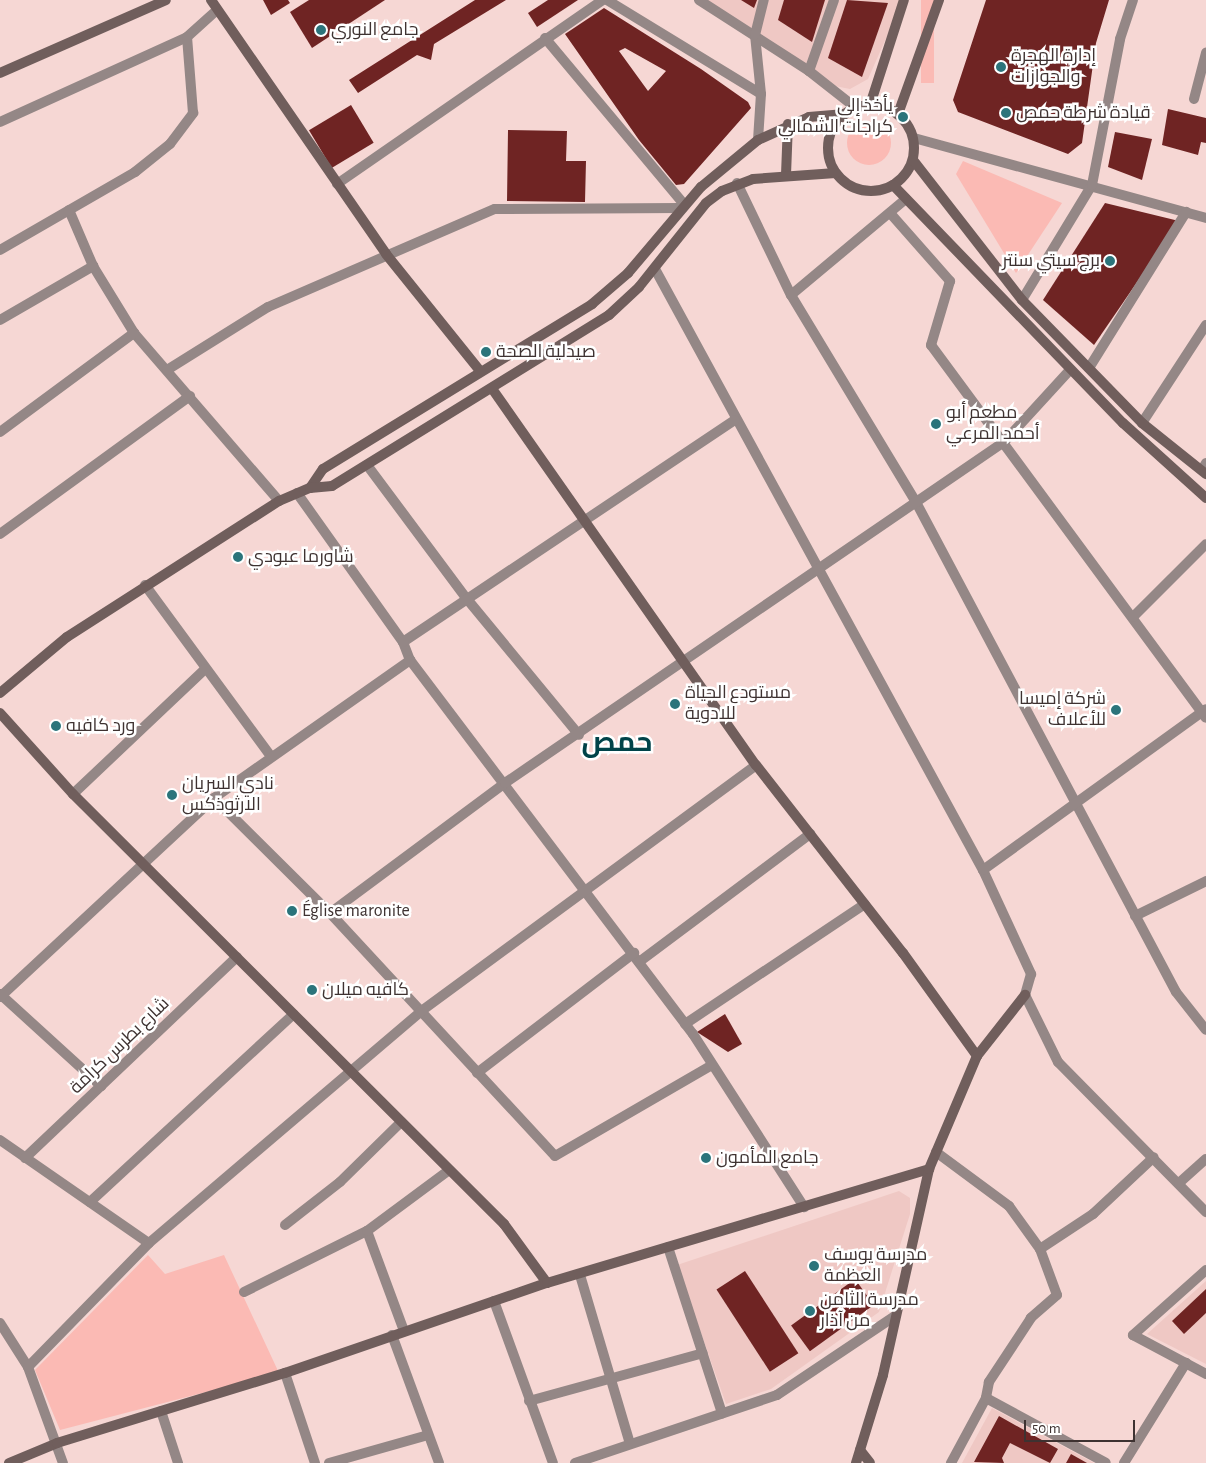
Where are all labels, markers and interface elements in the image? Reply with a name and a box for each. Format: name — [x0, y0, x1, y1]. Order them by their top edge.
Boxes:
place label: جامع النوري — [331, 19, 419, 41]
marker: جامع النوري — [315, 24, 327, 36]
place label: إدارة الهجرة والجوازات — [1011, 46, 1096, 88]
marker: إدارة الهجرة والجوازات — [995, 61, 1007, 73]
place label: يأخذ إلى كراجات الشمالي — [778, 96, 893, 138]
place label: قيادة شرطة حمص — [1016, 102, 1151, 124]
marker: قيادة شرطة حمص — [1000, 107, 1012, 119]
marker: يأخذ إلى كراجات الشمالي — [897, 111, 909, 123]
place label: برج سيتي سنتر — [1002, 250, 1100, 272]
marker: برج سيتي سنتر — [1104, 255, 1116, 267]
place label: صيدلية الصحة — [496, 341, 596, 363]
marker: صيدلية الصحة — [480, 346, 492, 358]
place label: مطعم أبو أحمد المرعي — [946, 403, 1039, 446]
marker: مطعم أبو أحمد المرعي — [930, 418, 942, 430]
place label: شاورما عبودي — [248, 546, 354, 568]
marker: شاورما عبودي — [232, 551, 244, 563]
place label: مستودع الحياة للادوية — [685, 683, 791, 726]
place label: شركة إميسا للأعلاف — [1019, 689, 1106, 732]
marker: مستودع الحياة للادوية — [669, 698, 681, 710]
marker: شركة إميسا للأعلاف — [1110, 704, 1122, 716]
place label: ورد كافيه — [66, 715, 135, 737]
marker: ورد كافيه — [50, 720, 62, 732]
district label: حمص — [582, 726, 652, 760]
place label: نادي السريان الارثوذكس — [182, 774, 274, 816]
marker: نادي السريان الارثوذكس — [166, 789, 178, 801]
place label: Église maronite — [302, 900, 410, 922]
marker: Église maronite — [286, 905, 298, 917]
place label: كافيه ميلان — [322, 979, 409, 1001]
marker: كافيه ميلان — [306, 984, 318, 996]
street label: شارع بطرس كرامة — [66, 993, 174, 1099]
place label: جامع المأمون — [716, 1147, 818, 1169]
marker: جامع المأمون — [700, 1152, 712, 1164]
place label: مدرسة يوسف العظمة — [824, 1245, 927, 1288]
marker: مدرسة يوسف العظمة — [808, 1260, 820, 1272]
place label: مدرسة الثامن من آذار — [820, 1290, 919, 1332]
marker: مدرسة الثامن من آذار — [804, 1305, 816, 1317]
scale bar — [1026, 1410, 1137, 1442]
text: 50 m — [1032, 1421, 1061, 1436]

